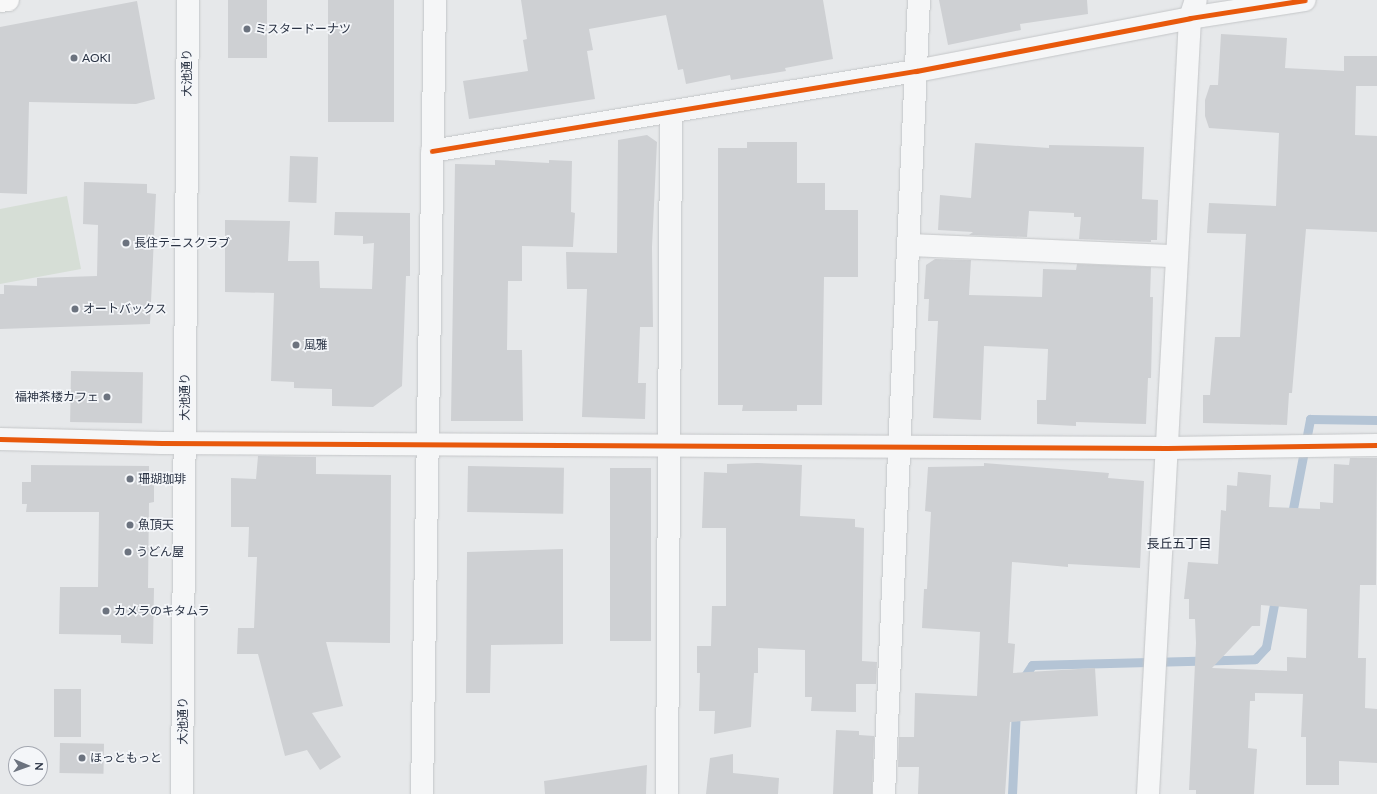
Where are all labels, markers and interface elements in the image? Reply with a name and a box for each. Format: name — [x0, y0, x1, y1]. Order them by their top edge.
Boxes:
place label: ミスタードーナツ — [255, 22, 351, 36]
marker: ミスタードーナツ — [242, 24, 252, 34]
street label: 大池通り — [180, 49, 194, 97]
place label: AOKI — [82, 51, 111, 65]
marker: AOKI — [69, 53, 79, 63]
place label: 長住テニスクラブ — [134, 236, 230, 250]
marker: 長住テニスクラブ — [121, 238, 131, 248]
place label: オートバックス — [83, 302, 167, 316]
marker: オートバックス — [70, 304, 80, 314]
place label: 風雅 — [304, 338, 328, 352]
marker: 風雅 — [291, 340, 301, 350]
street label: 大池通り — [178, 373, 192, 421]
place label: 福神茶楼カフェ — [15, 390, 99, 404]
marker: 福神茶楼カフェ — [102, 392, 112, 402]
place label: 珊瑚珈琲 — [138, 472, 186, 486]
marker: 珊瑚珈琲 — [125, 474, 135, 484]
place label: 魚頂天 — [138, 518, 174, 532]
marker: 魚頂天 — [125, 520, 135, 530]
district label: 長丘五丁目 — [1147, 535, 1211, 551]
place label: うどん屋 — [136, 545, 184, 559]
marker: うどん屋 — [123, 547, 133, 557]
place label: カメラのキタムラ — [114, 604, 210, 618]
marker: カメラのキタムラ — [101, 606, 111, 616]
street label: 大池通り — [176, 697, 190, 745]
north arrow — [8, 746, 48, 786]
place label: ほっともっと — [90, 751, 162, 765]
marker: ほっともっと — [77, 753, 87, 763]
text: N — [33, 762, 46, 771]

